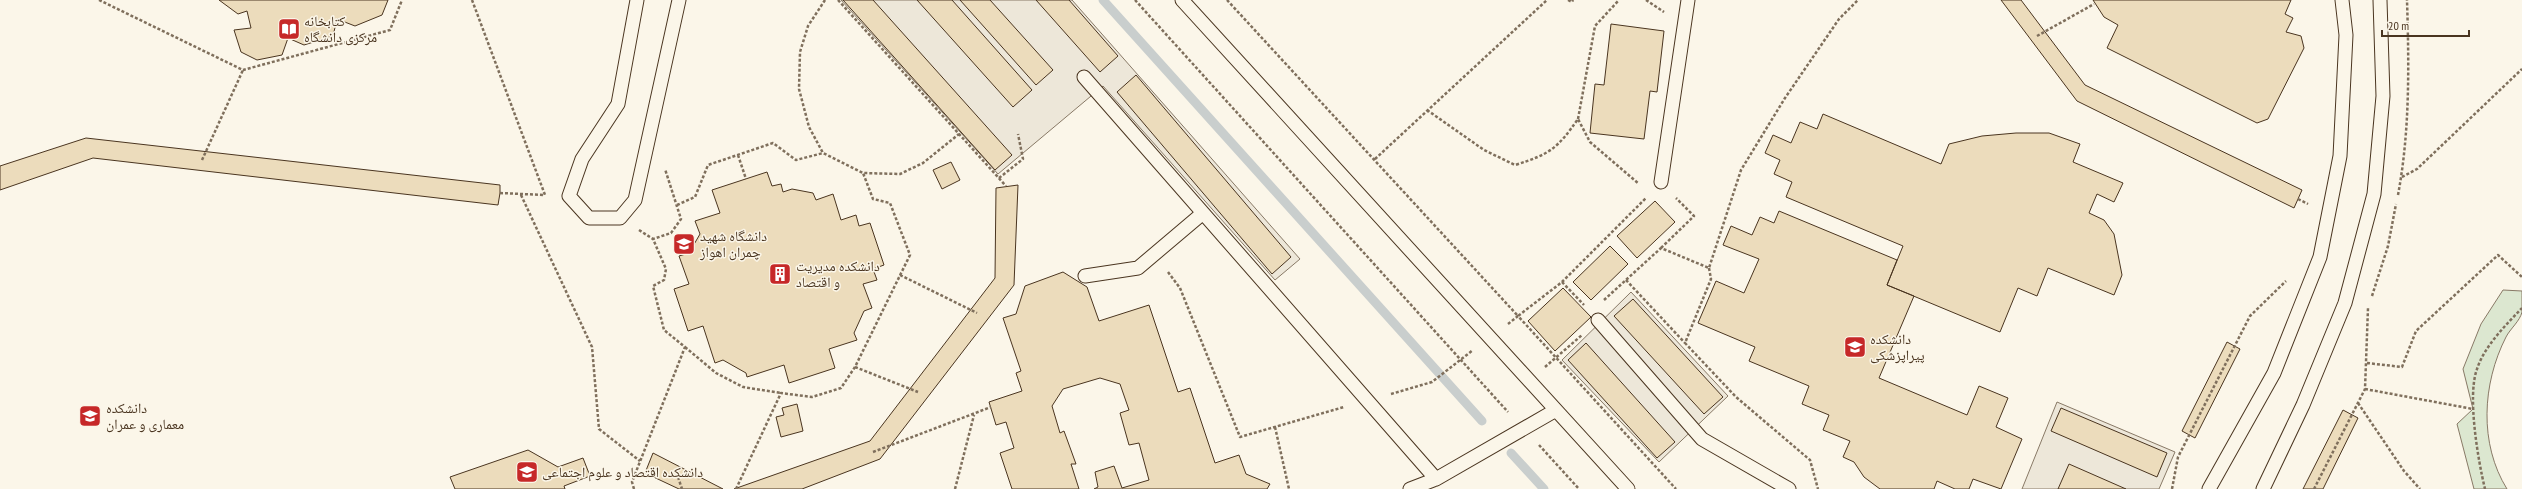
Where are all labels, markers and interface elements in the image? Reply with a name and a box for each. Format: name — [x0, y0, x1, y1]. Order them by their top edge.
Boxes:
place label: کتابخانه مرکزی دانشگاه — [304, 12, 377, 46]
scale bar — [2382, 12, 2469, 38]
library icon: کتابخانه مرکزی دانشگاه — [276, 16, 302, 42]
text: 20 m — [2388, 18, 2409, 33]
place label: دانشگاه شهید چمران اهواز — [699, 227, 767, 261]
school or university icon: دانشگاه شهید چمران اهواز — [671, 231, 697, 257]
place label: دانشکده مدیریت و اقتصاد — [796, 257, 880, 291]
building icon: دانشکده مدیریت و اقتصاد — [767, 261, 793, 287]
place label: دانشکده پیراپزشکی — [1870, 330, 1925, 364]
school or university icon: دانشکده پیراپزشکی — [1842, 334, 1868, 360]
place label: دانشکده معماری و عمران — [106, 399, 184, 433]
school or university icon: دانشکده معماری و عمران — [77, 403, 103, 429]
school or university icon: دانشکده اقتصاد و علوم اجتماعی — [514, 459, 540, 485]
place label: دانشکده اقتصاد و علوم اجتماعی — [542, 463, 703, 482]

